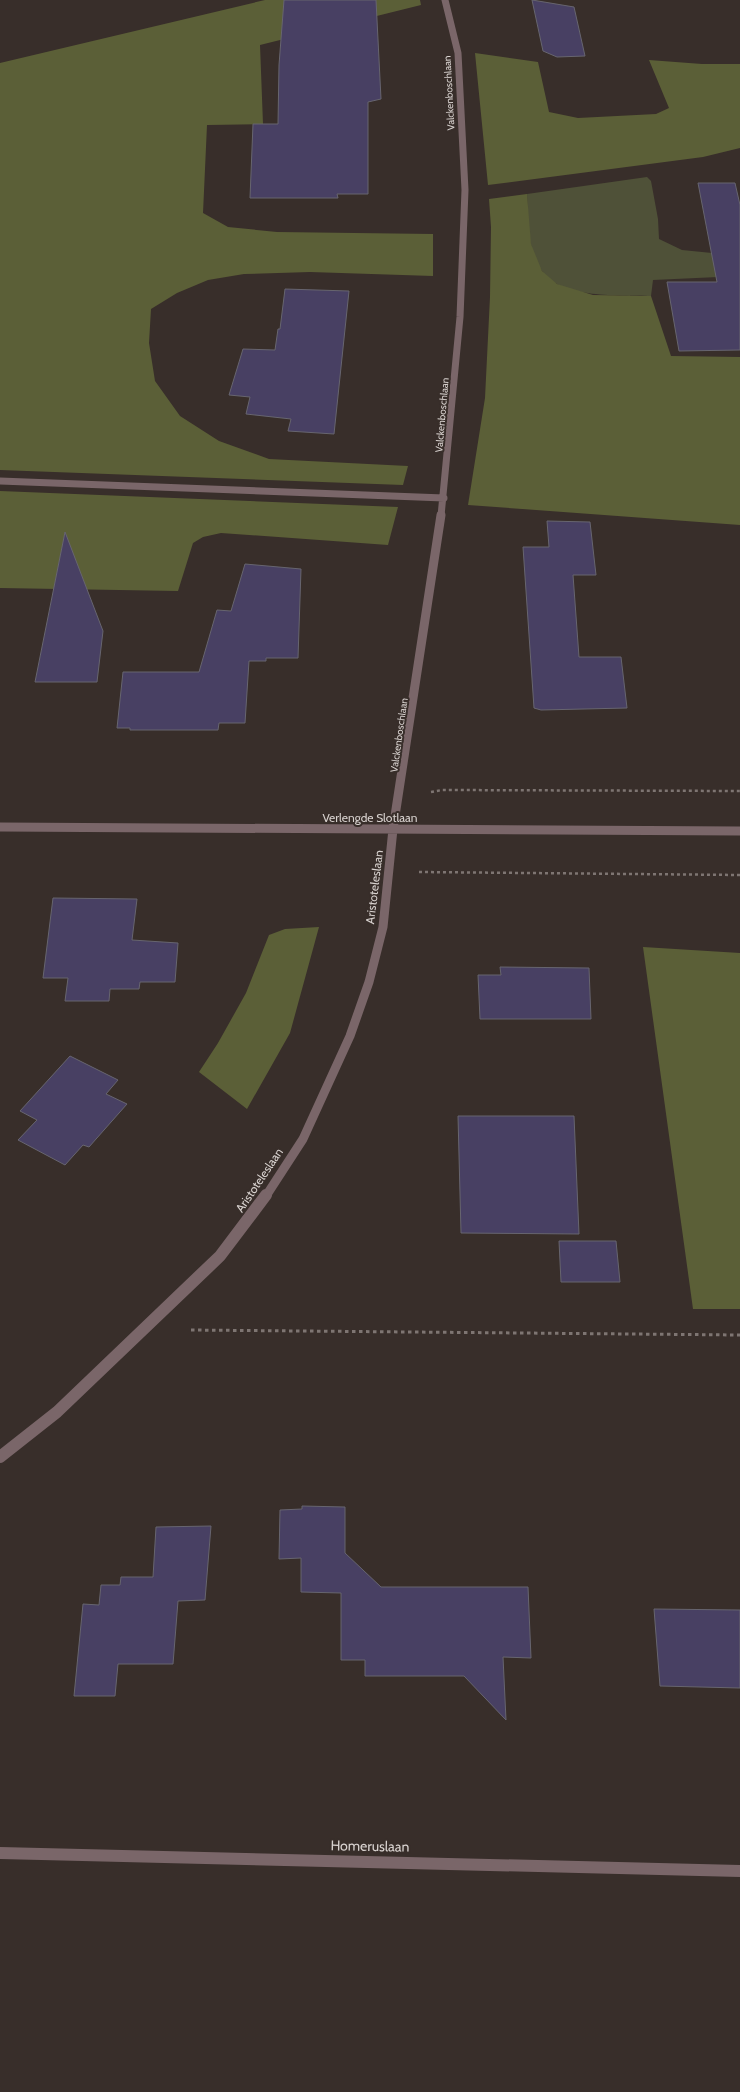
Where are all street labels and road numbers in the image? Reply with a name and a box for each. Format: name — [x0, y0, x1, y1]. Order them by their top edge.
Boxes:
street label: Valckenboschlaan — [441, 55, 457, 131]
street label: Valckenboschlaan — [432, 377, 452, 453]
street label: Valckenboschlaan — [387, 697, 411, 773]
street label: Verlengde Slotlaan — [323, 810, 418, 825]
street label: Aristoteleslaan — [362, 849, 386, 925]
street label: Aristoteleslaan — [232, 1145, 286, 1215]
street label: Homeruslaan — [330, 1836, 410, 1856]

